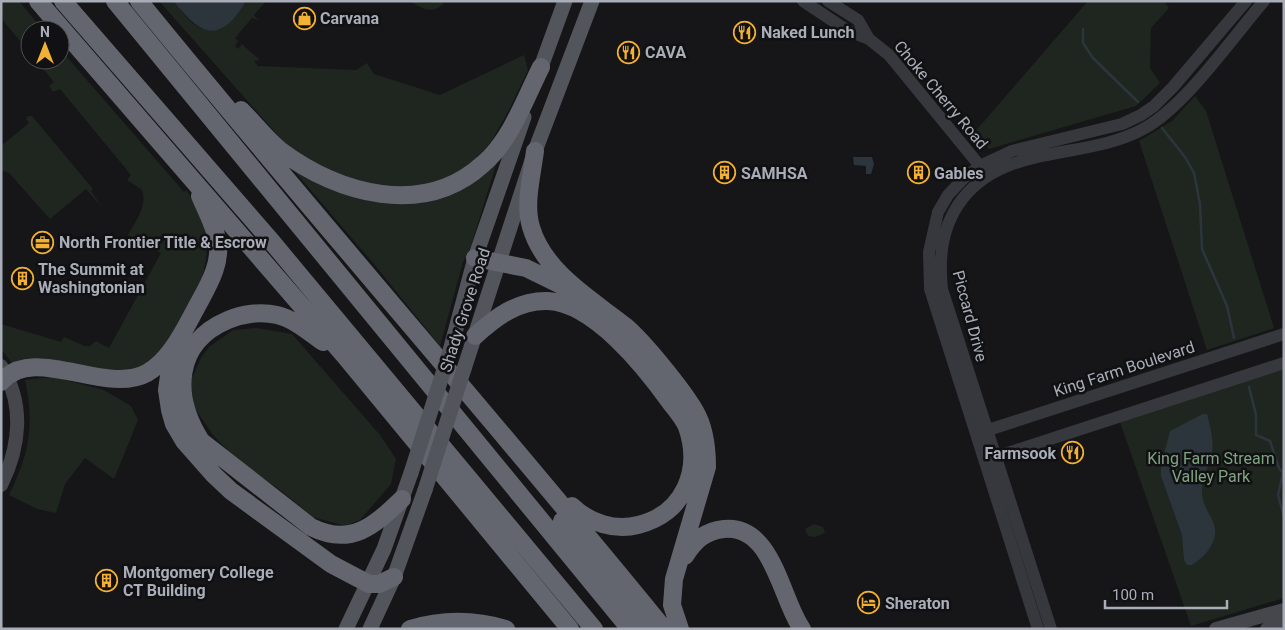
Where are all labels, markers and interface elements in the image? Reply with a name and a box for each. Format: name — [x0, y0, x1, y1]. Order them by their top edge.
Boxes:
shop icon: Carvana — [292, 6, 316, 30]
place label: Carvana — [320, 9, 380, 28]
north arrow — [20, 20, 70, 70]
restaurant icon: Naked Lunch — [733, 20, 757, 44]
place label: Naked Lunch — [761, 23, 855, 42]
text: N — [40, 24, 50, 40]
street label: Choke Cherry Road — [890, 37, 992, 153]
restaurant icon: CAVA — [617, 40, 641, 64]
place label: CAVA — [645, 43, 686, 62]
building icon: SAMHSA — [713, 161, 737, 185]
building icon: Gables — [906, 161, 930, 185]
place label: SAMHSA — [741, 164, 808, 183]
place label: Gables — [934, 164, 984, 183]
office icon: North Frontier Title & Escrow — [31, 230, 55, 254]
place label: North Frontier Title & Escrow — [59, 233, 267, 252]
street label: Shady Grove Road — [436, 245, 494, 375]
place label: The Summit at Washingtonian — [38, 260, 145, 297]
building icon: The Summit at Washingtonian — [10, 266, 34, 290]
street label: Piccard Drive — [949, 268, 991, 364]
street label: King Farm Boulevard — [1051, 337, 1197, 401]
restaurant icon: Farmsook — [1060, 441, 1084, 465]
place label: Farmsook — [984, 444, 1056, 463]
park label: King Farm Stream Valley Park — [1147, 449, 1275, 486]
place label: Montgomery College CT Building — [123, 563, 274, 600]
building icon: Montgomery College CT Building — [95, 569, 119, 593]
scale bar — [1105, 578, 1228, 610]
text: 100 m — [1112, 586, 1154, 604]
hotel icon: Sheraton — [857, 591, 881, 615]
place label: Sheraton — [885, 594, 950, 613]

